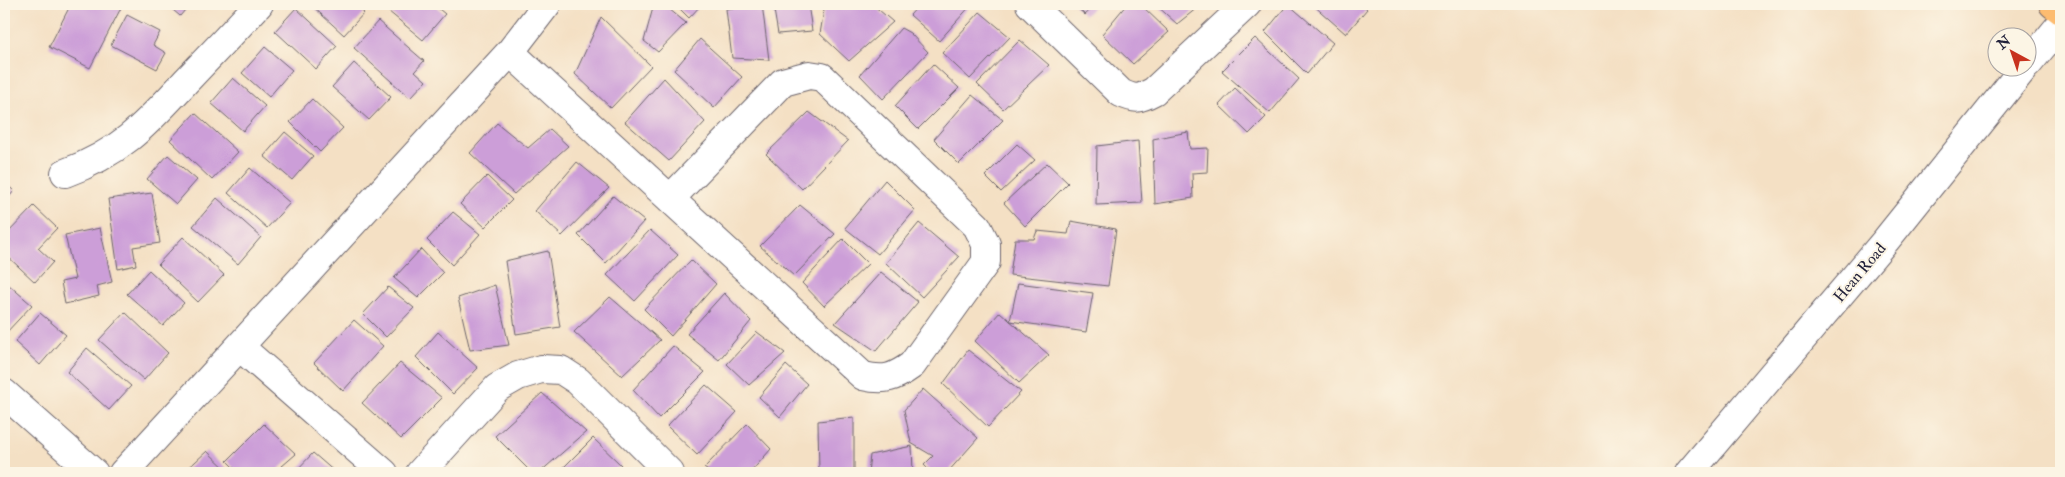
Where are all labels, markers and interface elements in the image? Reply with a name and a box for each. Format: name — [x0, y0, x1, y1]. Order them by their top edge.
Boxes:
north arrow — [1988, 28, 2038, 78]
text: N — [1993, 32, 2015, 54]
street label: Hean Road — [1829, 239, 1890, 306]

